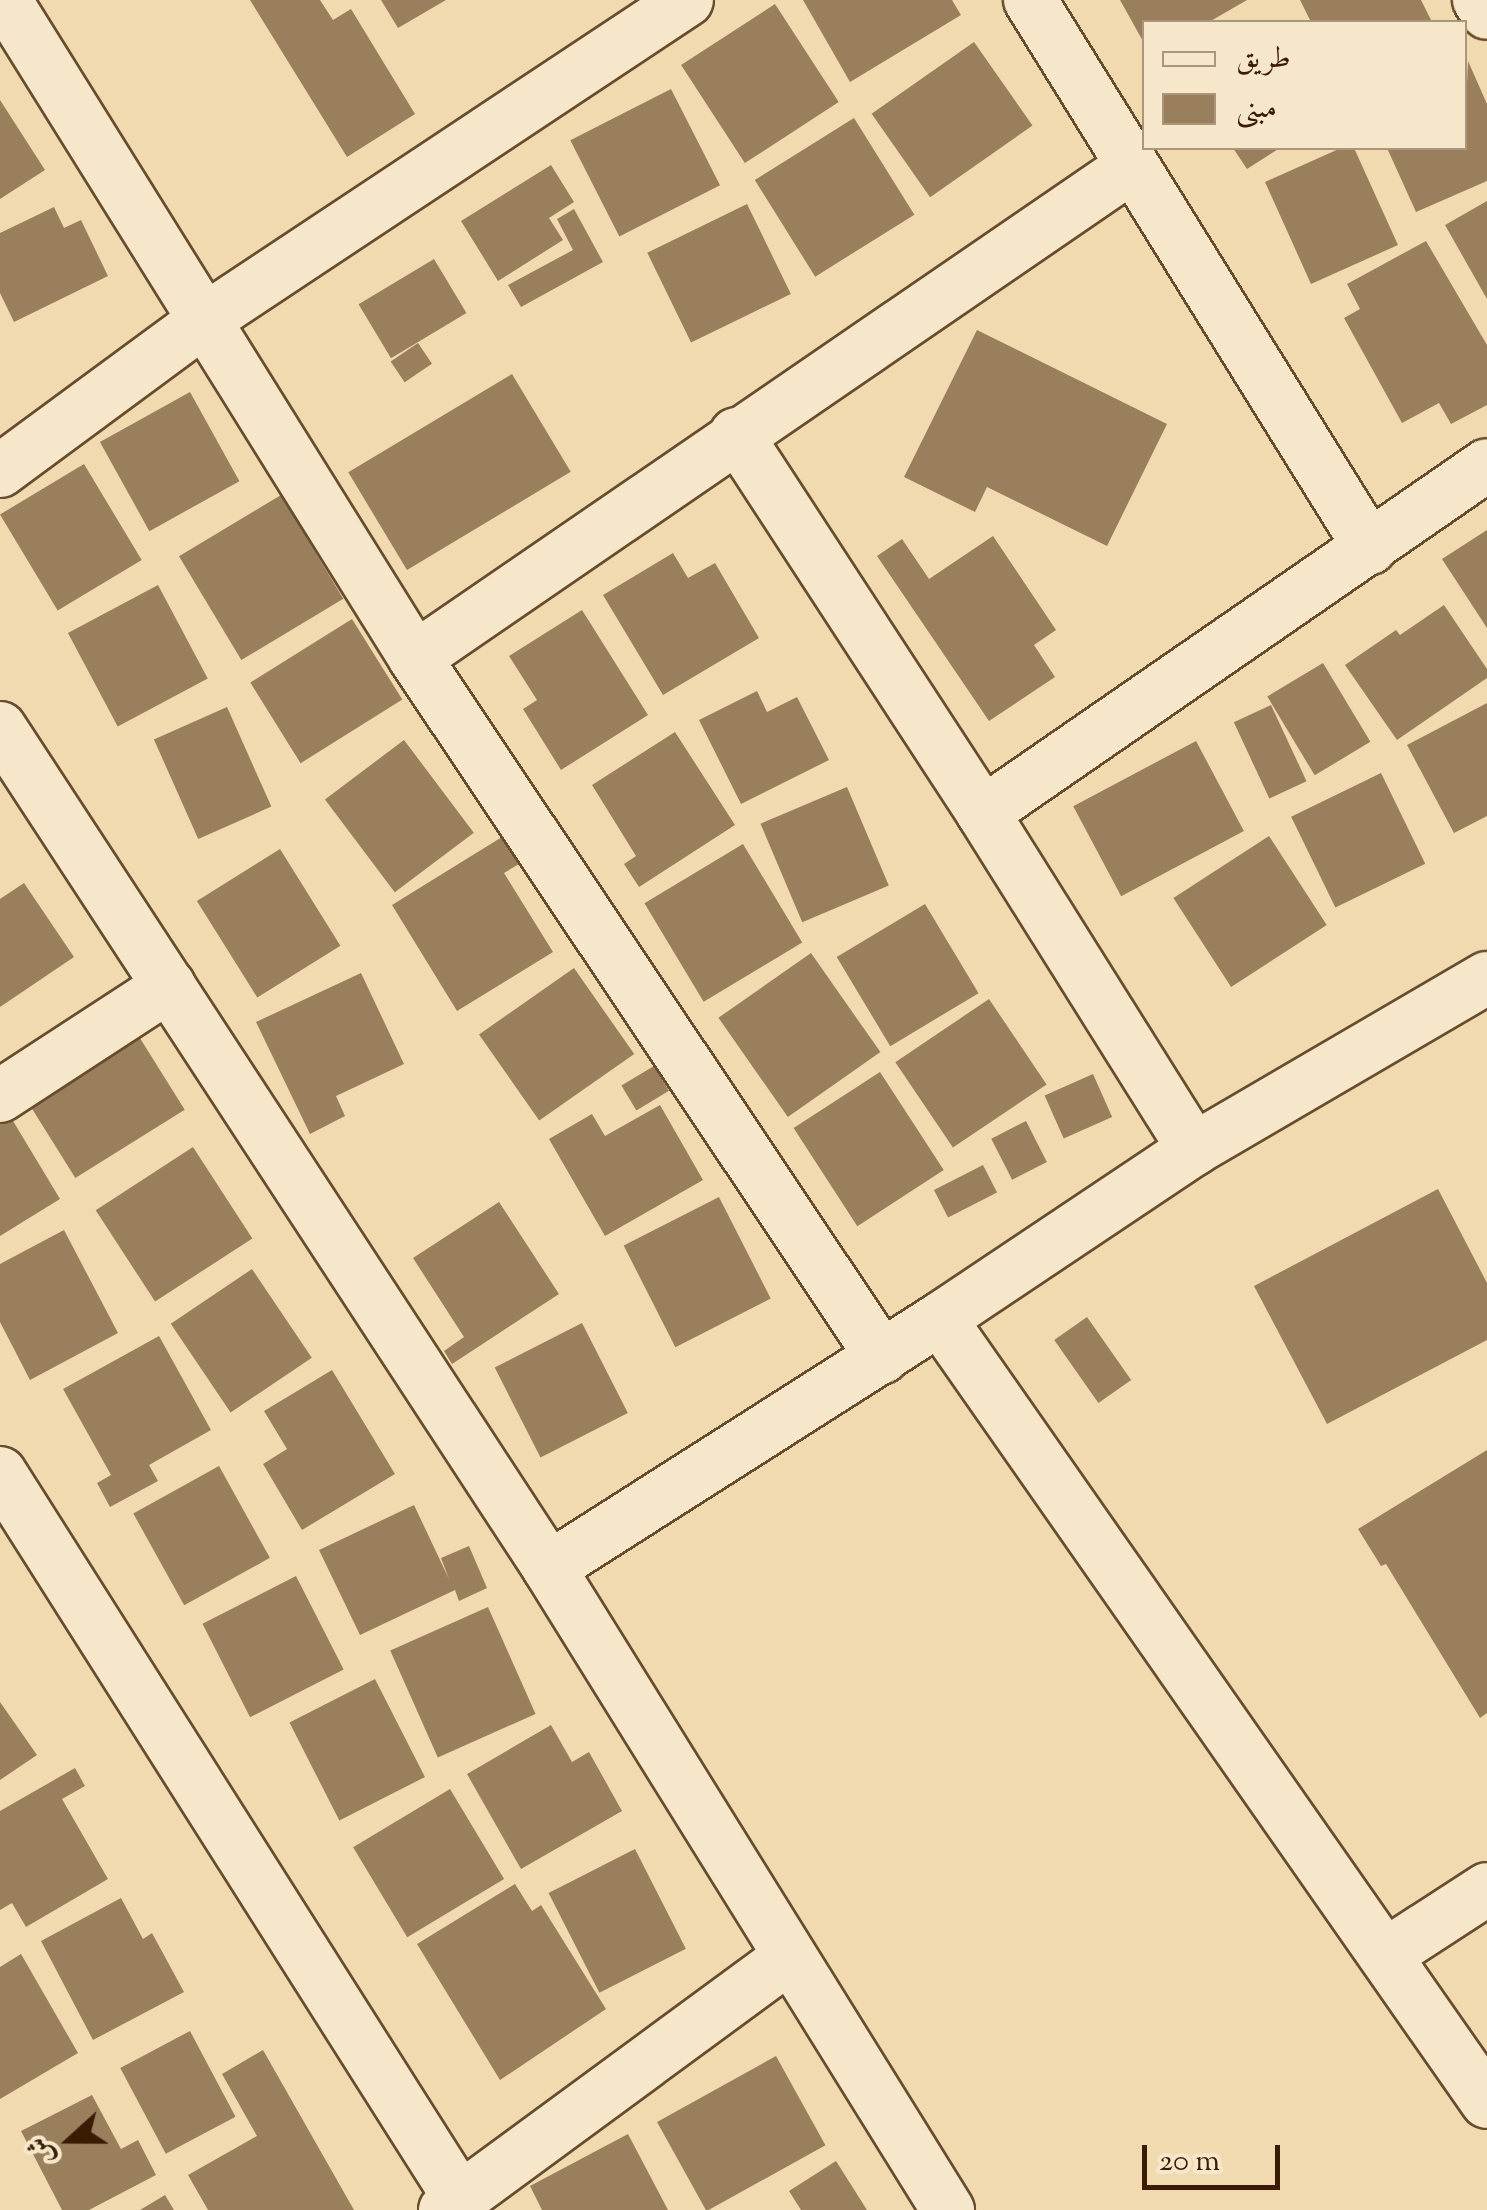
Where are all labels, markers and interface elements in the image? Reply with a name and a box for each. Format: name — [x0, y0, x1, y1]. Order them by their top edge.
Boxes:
legend — [1142, 20, 1467, 150]
text: طريق — [1236, 38, 1291, 81]
text: مبنى — [1236, 88, 1277, 131]
north arrow — [20, 2090, 120, 2190]
scale bar — [1147, 2125, 1284, 2187]
text: ش — [18, 2131, 66, 2171]
text: 20 m — [1159, 2141, 1220, 2184]

